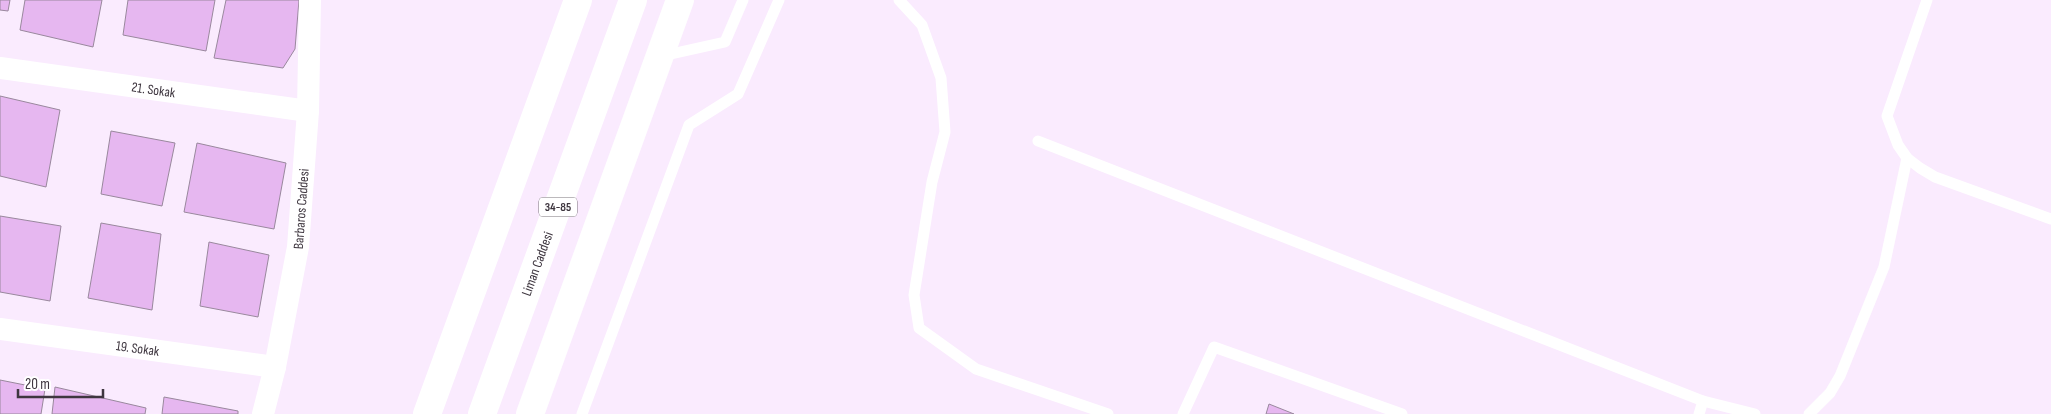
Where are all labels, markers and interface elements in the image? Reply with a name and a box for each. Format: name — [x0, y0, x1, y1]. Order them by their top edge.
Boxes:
street label: 21. Sokak — [131, 78, 177, 101]
street label: Barbaros Caddesi — [290, 168, 313, 250]
road number: 34-85 — [539, 198, 577, 216]
street label: Liman Caddesi — [518, 229, 557, 298]
street label: 19. Sokak — [115, 337, 161, 360]
scale bar — [18, 366, 102, 398]
text: 20 m — [25, 375, 50, 394]

